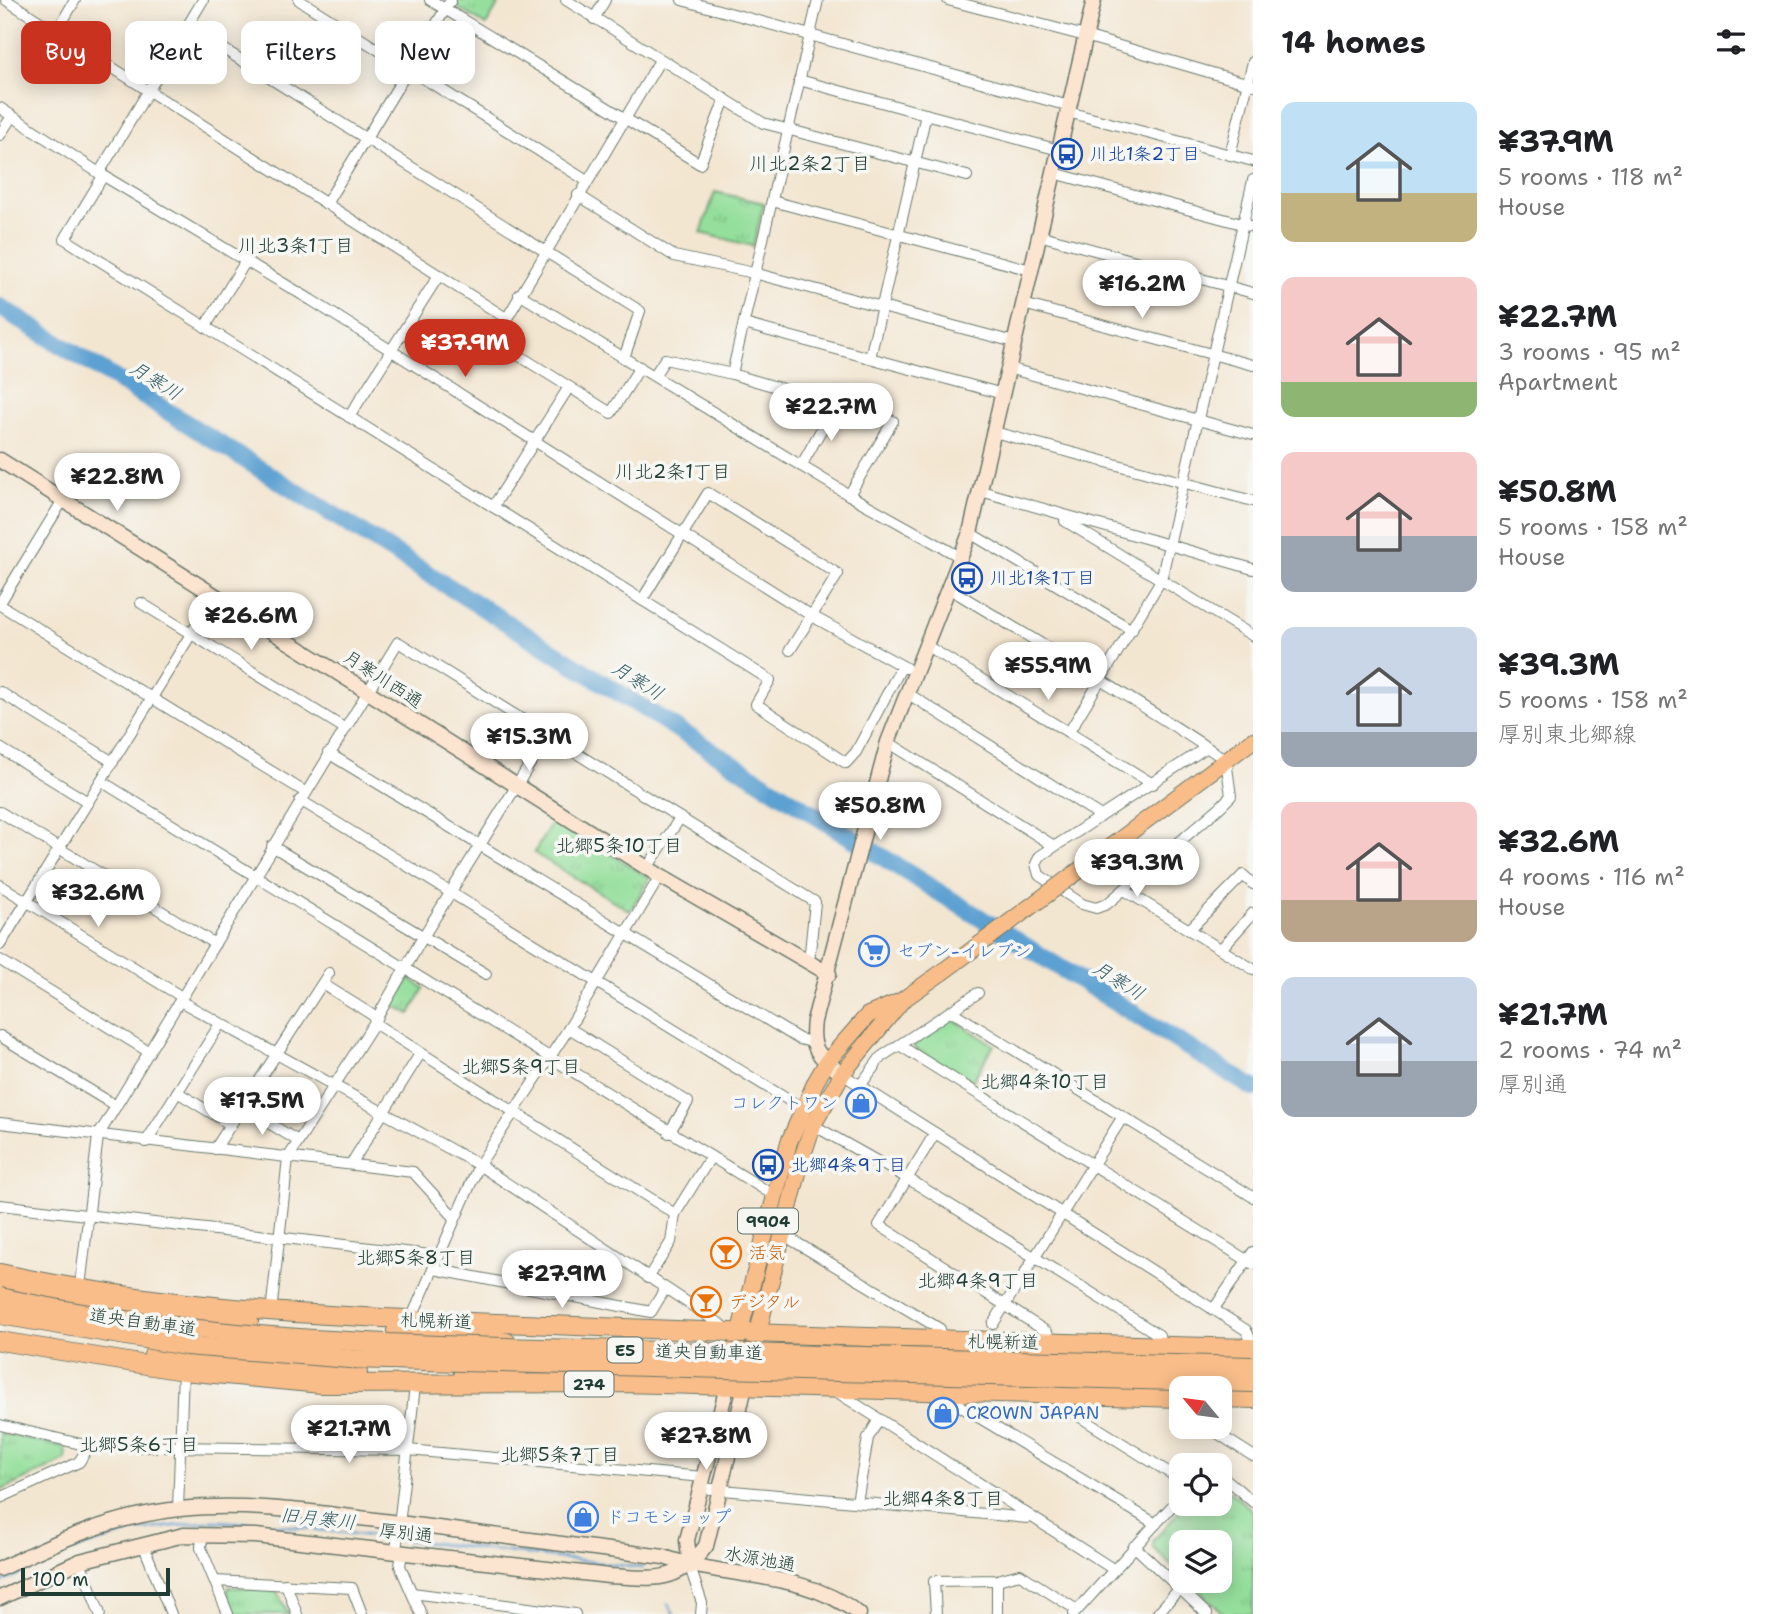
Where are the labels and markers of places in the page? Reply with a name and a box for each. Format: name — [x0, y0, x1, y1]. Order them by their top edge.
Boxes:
bus stop icon: 川北1条2丁目 — [1050, 137, 1084, 171]
place label: 川北1条2丁目 — [1090, 142, 1200, 166]
pin: ¥16.2M — [1085, 260, 1199, 320]
pin: ¥37.9M — [408, 320, 522, 379]
pin: ¥22.7M — [774, 384, 888, 443]
pin: ¥22.8M — [60, 454, 174, 513]
bus stop icon: 川北1条1丁目 — [950, 561, 984, 595]
place label: 川北1条1丁目 — [990, 566, 1095, 590]
pin: ¥26.6M — [194, 592, 308, 652]
pin: ¥55.9M — [991, 642, 1105, 702]
pin: ¥15.3M — [472, 714, 586, 773]
pin: ¥50.8M — [823, 782, 937, 842]
pin: ¥39.3M — [1080, 839, 1194, 899]
pin: ¥32.6M — [41, 870, 155, 929]
supermarket icon: セブン-イレブン — [857, 934, 891, 968]
place label: セブン-イレブン — [897, 939, 1032, 963]
pin: ¥17.5M — [205, 1078, 319, 1137]
shop icon: コレクトワン — [844, 1086, 878, 1120]
place label: コレクトワン — [731, 1091, 838, 1115]
bus stop icon: 北郷4条9丁目 — [751, 1148, 785, 1182]
place label: 北郷4条9丁目 — [791, 1153, 906, 1177]
bar icon: 活気 — [709, 1236, 743, 1270]
place label: 活気 — [749, 1241, 785, 1265]
pin: ¥27.9M — [505, 1250, 619, 1310]
bar icon: デジタル — [689, 1285, 723, 1319]
place label: デジタル — [729, 1290, 800, 1314]
shop icon: CROWN JAPAN — [926, 1396, 960, 1430]
place label: CROWN JAPAN — [966, 1401, 1099, 1425]
pin: ¥21.7M — [292, 1406, 406, 1465]
pin: ¥27.8M — [649, 1412, 763, 1472]
shop icon: ドコモショップ — [566, 1500, 600, 1534]
place label: ドコモショップ — [606, 1505, 731, 1529]

